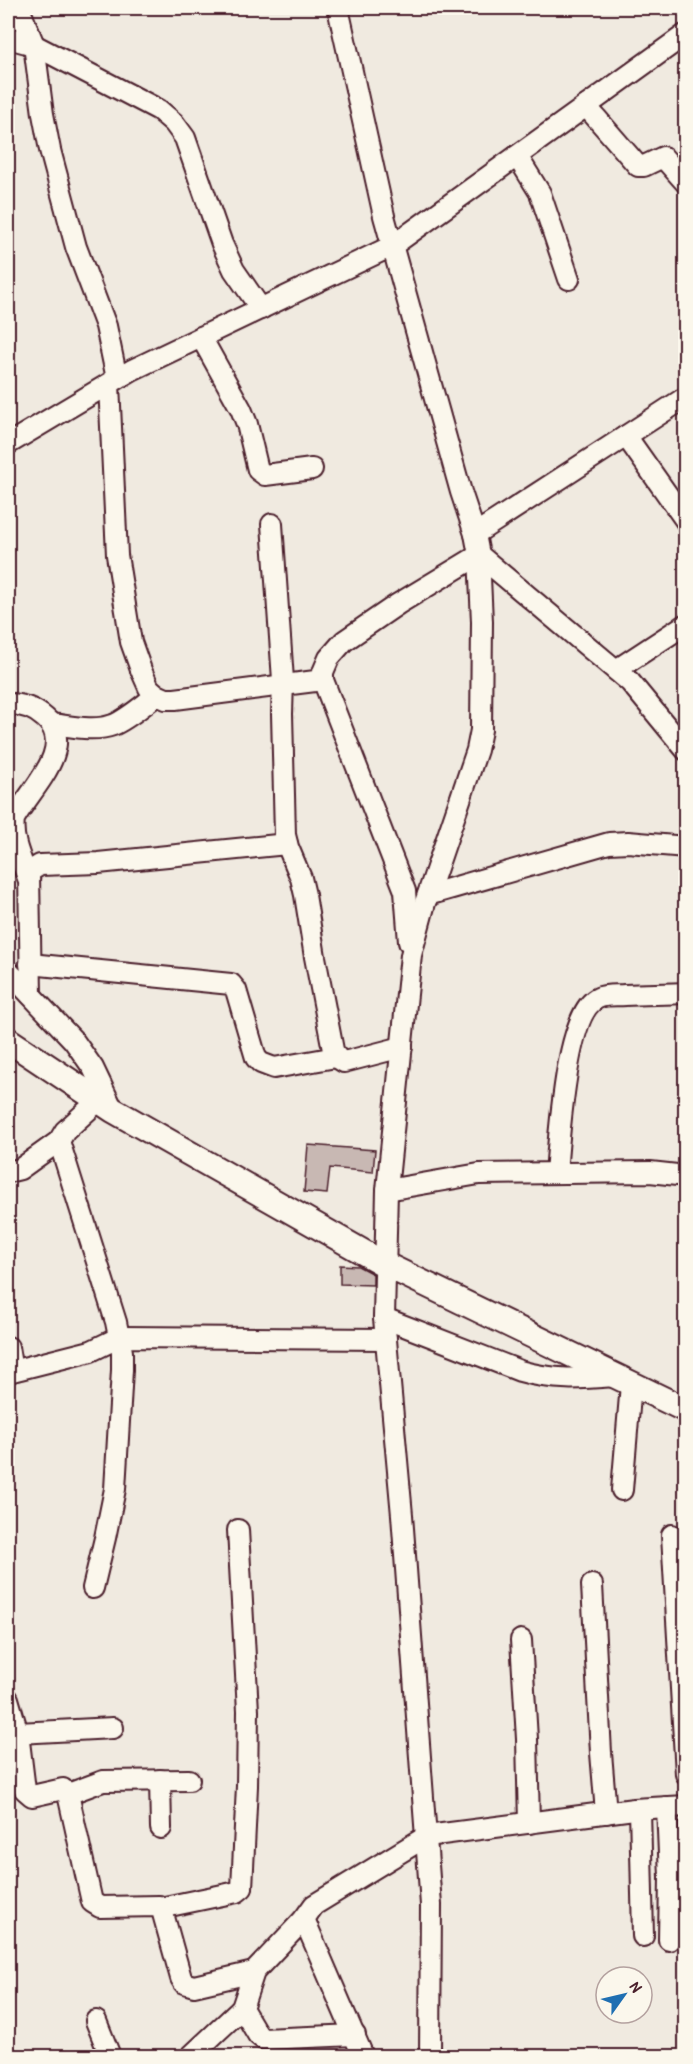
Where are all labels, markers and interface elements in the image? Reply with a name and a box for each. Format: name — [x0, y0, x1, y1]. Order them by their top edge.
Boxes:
north arrow — [594, 1965, 654, 2025]
text: N — [625, 1977, 648, 1997]

